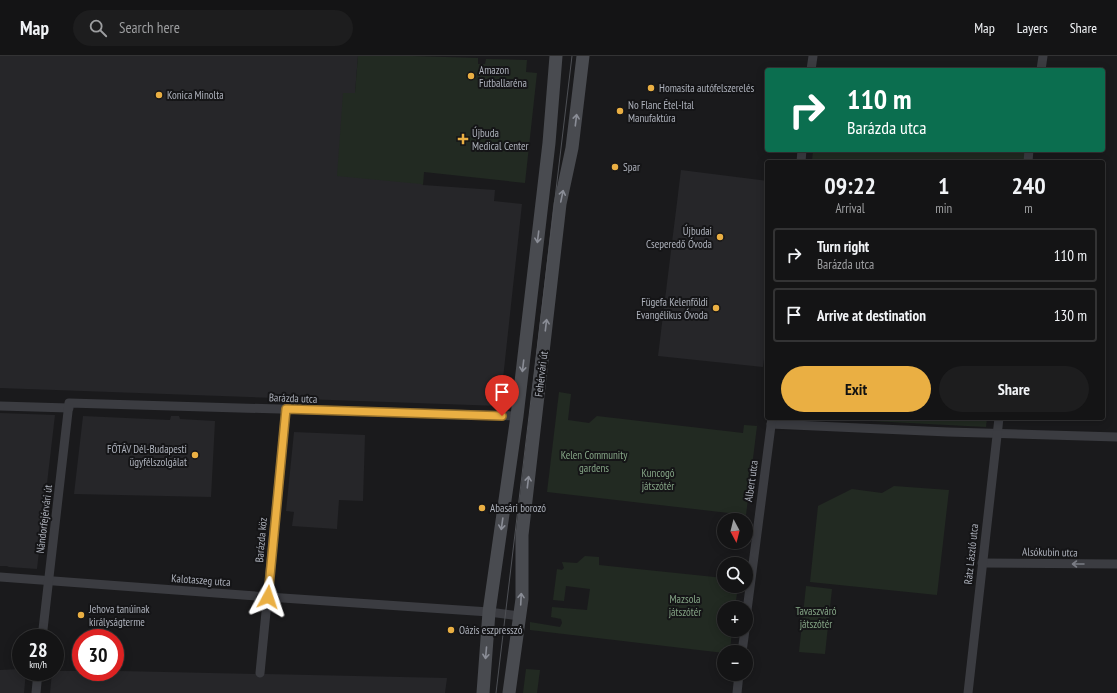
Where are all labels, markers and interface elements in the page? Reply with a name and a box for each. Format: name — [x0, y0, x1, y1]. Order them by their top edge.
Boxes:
search box — [73, 10, 353, 46]
text: Map — [20, 16, 49, 40]
icon: search — [87, 17, 109, 39]
text: Search here — [119, 18, 180, 37]
text: Map — [974, 19, 995, 37]
text: Layers — [1017, 19, 1048, 37]
text: Share — [1070, 19, 1097, 37]
place label: Amazon Futballaréna — [479, 63, 527, 90]
marker: Amazon Futballaréna — [466, 71, 476, 81]
text: 110 m — [847, 80, 911, 117]
place label: Homasita autófelszerelés — [659, 81, 754, 95]
marker: Homasita autófelszerelés — [646, 83, 656, 93]
icon: right — [781, 84, 833, 136]
place label: Konica Minolta — [167, 88, 224, 102]
marker: Konica Minolta — [154, 90, 164, 100]
place label: No Flanc Étel-Ital Manufaktúra — [628, 98, 694, 125]
marker: No Flanc Étel-Ital Manufaktúra — [615, 106, 625, 116]
one-way arrow — [572, 114, 579, 127]
text: Barázda utca — [847, 116, 926, 139]
place label: Újbuda Medical Center — [472, 126, 529, 153]
marker: Újbuda Medical Center — [457, 133, 469, 145]
place label: Spar — [623, 160, 640, 174]
marker: Spar — [610, 162, 620, 172]
text: 09:22 — [824, 170, 876, 201]
text: 1 — [938, 170, 949, 201]
text: 240 — [1011, 170, 1046, 201]
one-way arrow — [558, 190, 566, 203]
text: Arrival — [835, 200, 865, 217]
text: min — [935, 200, 952, 217]
text: m — [1024, 200, 1033, 217]
place label: Újbudai Cseperedő Óvoda — [646, 224, 712, 251]
one-way arrow — [534, 230, 541, 243]
marker: Újbudai Cseperedő Óvoda — [715, 232, 725, 242]
text: Turn right — [817, 237, 869, 256]
icon: right — [783, 244, 805, 266]
text: 110 m — [1054, 246, 1087, 265]
text: Barázda utca — [817, 256, 874, 273]
place label: Fügefa Kelenföldi Evangélikus Óvoda — [636, 295, 708, 322]
marker: Fügefa Kelenföldi Evangélikus Óvoda — [711, 303, 721, 313]
icon: arrive — [783, 304, 805, 326]
text: Arrive at destination — [817, 306, 926, 325]
text: 130 m — [1054, 306, 1087, 325]
one-way arrow — [542, 319, 550, 332]
street label: Fehérvári út — [531, 350, 551, 398]
one-way arrow — [519, 359, 526, 372]
button: Exit — [781, 366, 931, 412]
button: Share — [939, 366, 1089, 412]
pin — [485, 375, 519, 416]
icon: arrive — [491, 381, 513, 403]
street label: Barázda utca — [269, 390, 317, 406]
place label: FŐTÁV Dél-Budapesti ügyfélszolgálat — [107, 442, 187, 469]
park label: Kelen Community gardens — [561, 448, 628, 475]
marker: FŐTÁV Dél-Budapesti ügyfélszolgálat — [190, 450, 200, 460]
street label: Albert utca — [741, 459, 761, 503]
park label: Kuncogó játszótér — [642, 466, 675, 493]
one-way arrow — [524, 476, 532, 489]
street label: Nándorfejérvári út — [33, 484, 55, 554]
place label: Abasári borozó — [490, 501, 546, 515]
marker: Abasári borozó — [477, 503, 487, 513]
north arrow — [717, 513, 753, 549]
map controls — [717, 513, 753, 681]
street label: Barázda köz — [252, 517, 270, 563]
one-way arrow — [498, 517, 506, 530]
street label: Rátz László utca — [961, 523, 981, 585]
street label: Alsókubin utca — [1022, 545, 1078, 559]
button: search — [717, 557, 753, 593]
one-way arrow — [1072, 560, 1085, 568]
street label: Kalotaszeg utca — [171, 571, 231, 589]
position arrow — [247, 576, 289, 618]
park label: Mazsola játszótér — [669, 592, 701, 619]
one-way arrow — [518, 593, 525, 606]
button: + — [717, 601, 753, 637]
place label: Jehova tanúinak királyságterme — [88, 602, 150, 629]
park label: Tavaszváró játszótér — [795, 604, 837, 631]
marker: Jehova tanúinak királyságterme — [76, 610, 86, 620]
place label: Oázis eszpresszó — [459, 623, 523, 637]
marker: Oázis eszpresszó — [446, 625, 456, 635]
speed limit sign: 30 — [72, 629, 124, 681]
text: 28 — [28, 637, 48, 663]
button: − — [717, 645, 753, 681]
one-way arrow — [482, 646, 489, 659]
text: km/h — [29, 658, 47, 671]

